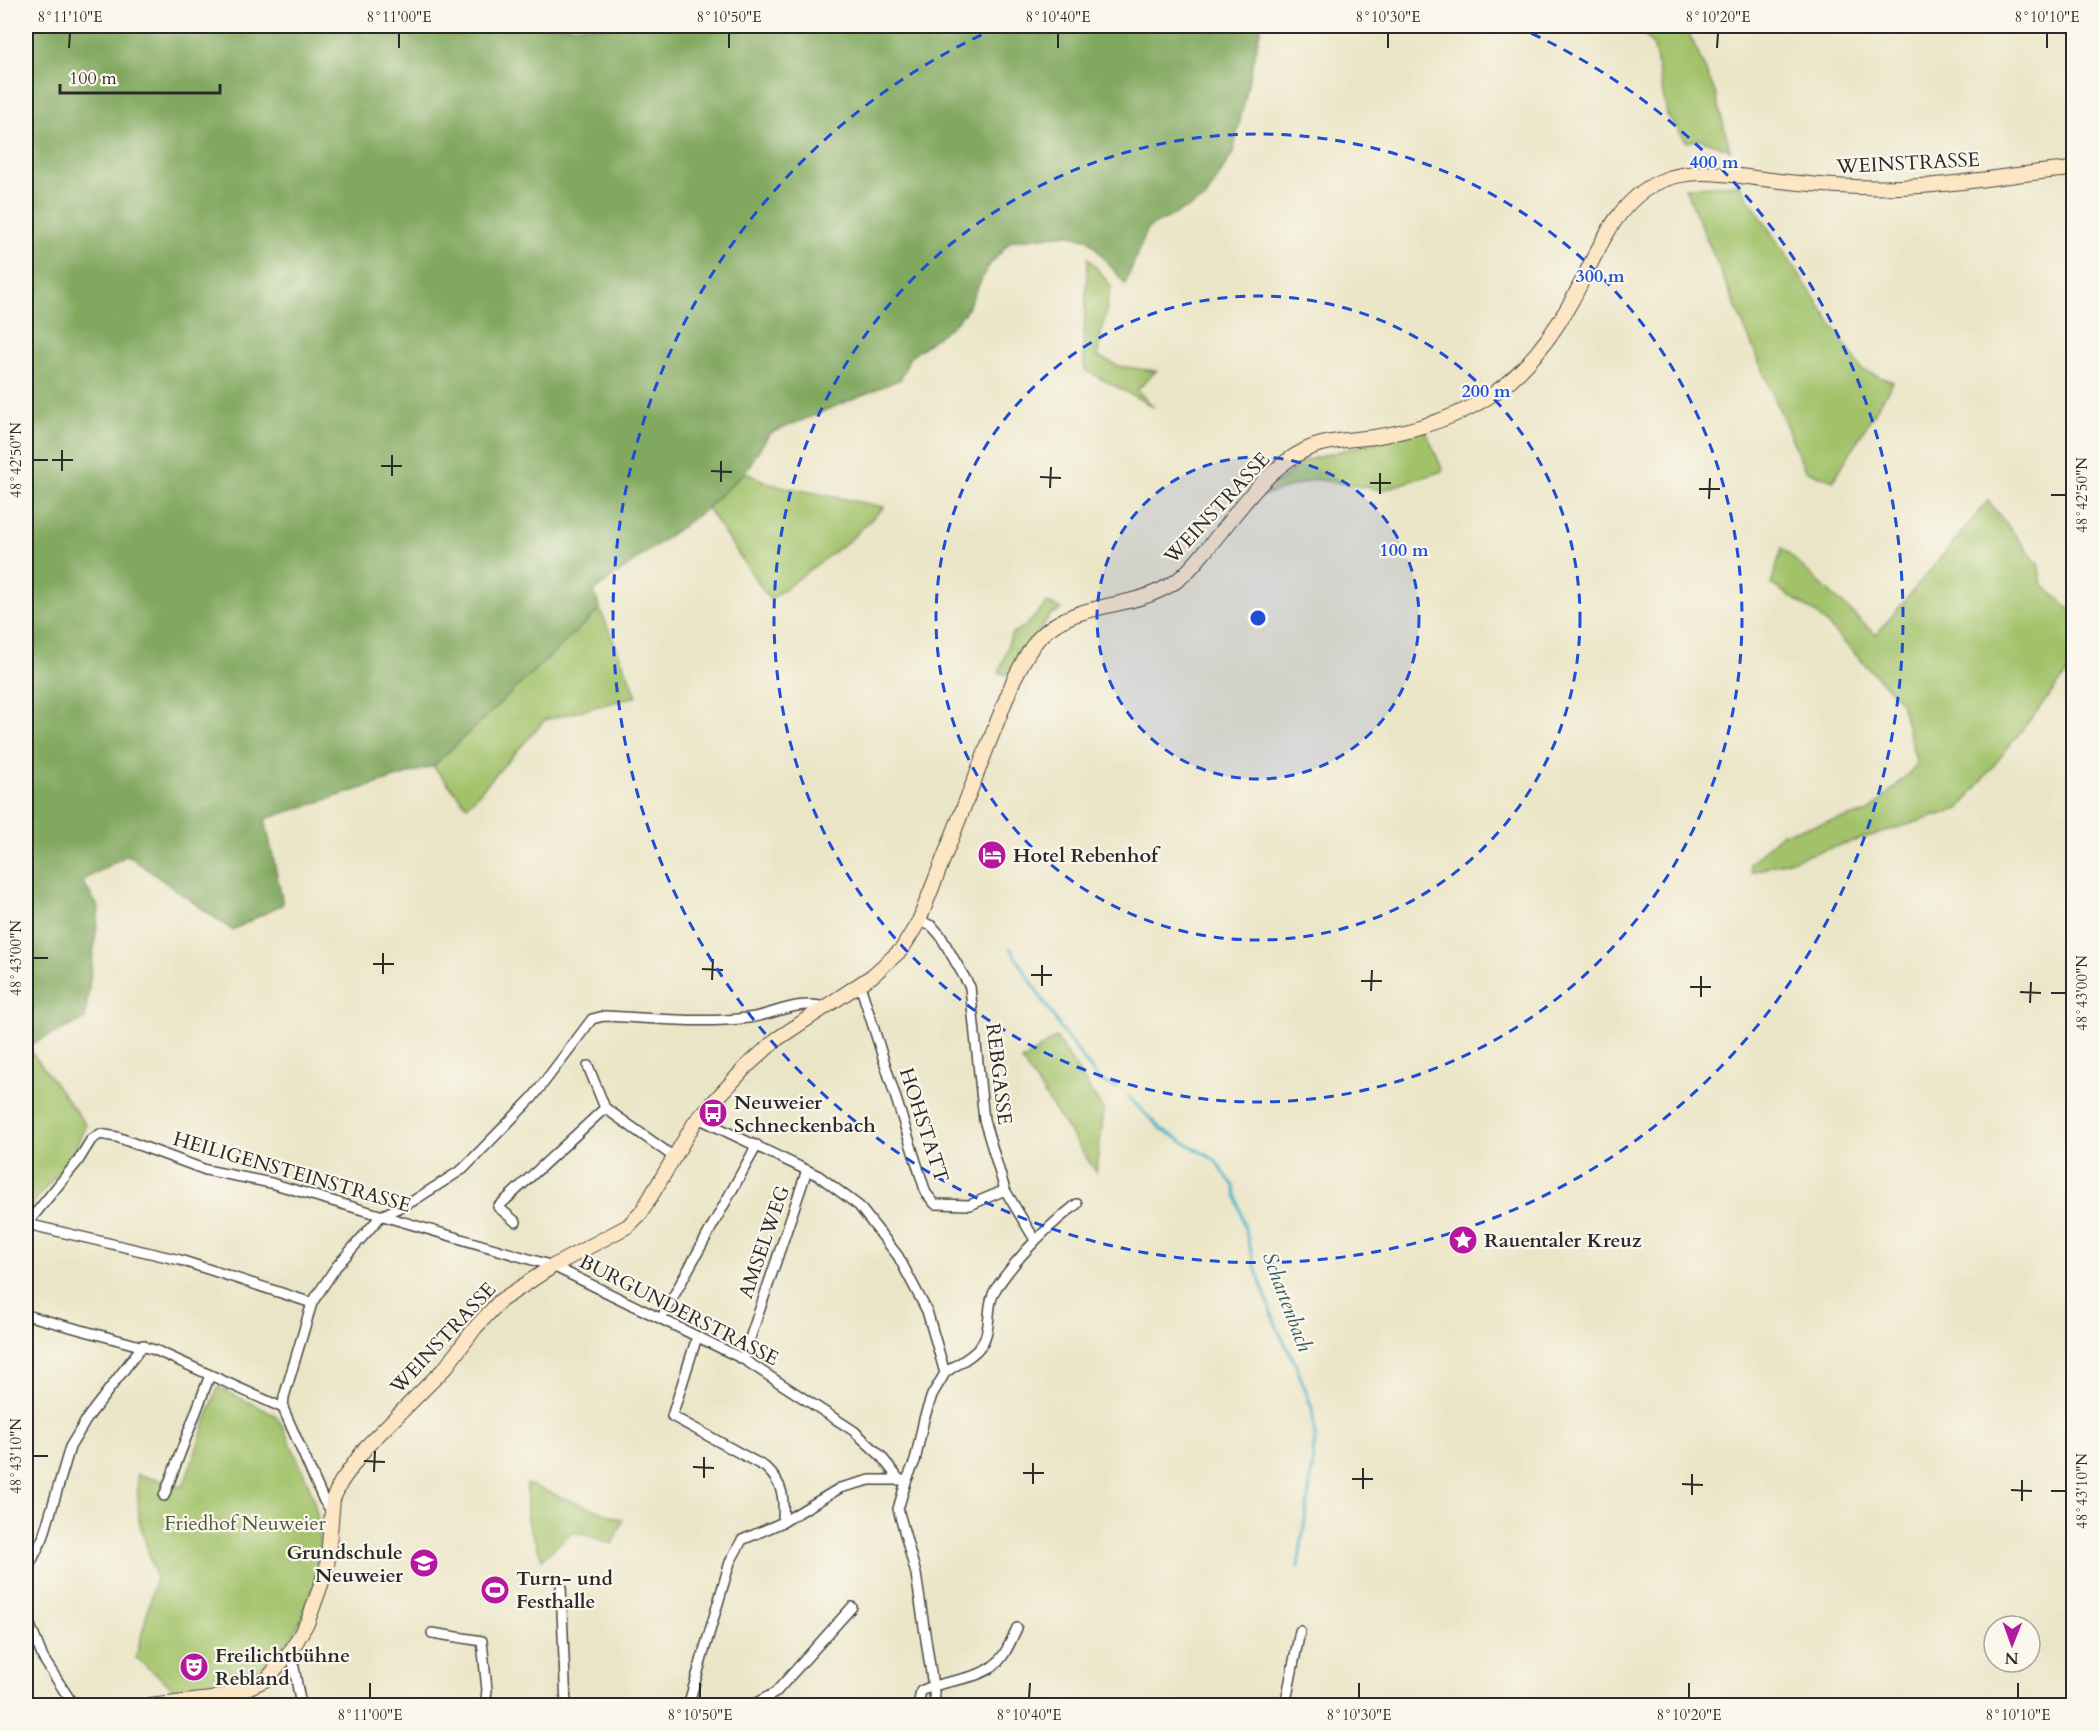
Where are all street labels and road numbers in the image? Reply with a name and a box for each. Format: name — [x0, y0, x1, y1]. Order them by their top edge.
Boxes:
street label: WEINSTRASSE — [1835, 146, 1980, 180]
street label: WEINSTRASSE — [1158, 446, 1276, 570]
street label: REBGASSE — [979, 1022, 1019, 1126]
street label: HOHSTATT — [893, 1064, 955, 1186]
street label: HEILIGENSTEINSTRASSE — [170, 1125, 414, 1219]
street label: AMSELWEG — [732, 1182, 796, 1302]
street label: BURGUNDERSTRASSE — [575, 1248, 783, 1372]
street label: WEINSTRASSE — [384, 1276, 502, 1400]

